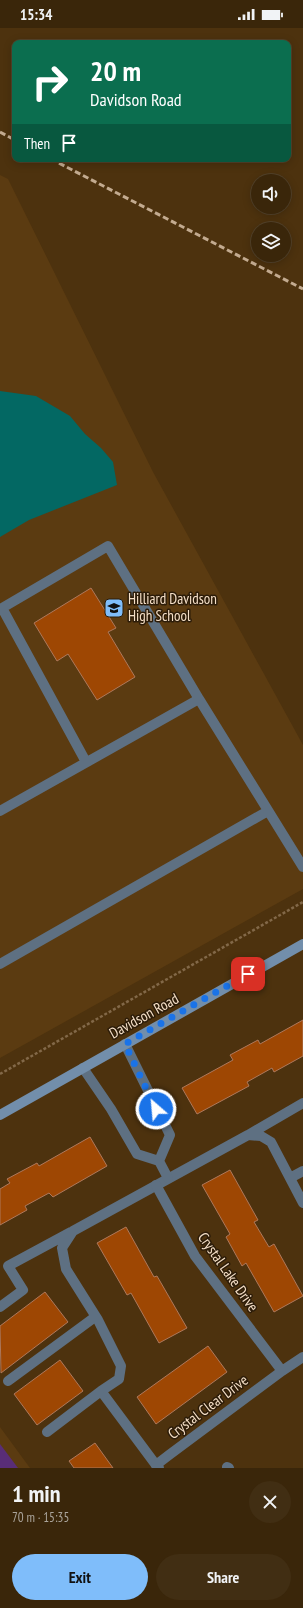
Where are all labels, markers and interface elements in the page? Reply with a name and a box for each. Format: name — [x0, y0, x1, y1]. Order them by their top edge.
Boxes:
text: 15:34 — [20, 5, 52, 24]
text: 20 m — [90, 52, 141, 89]
icon: right — [24, 56, 76, 108]
text: Davidson Road — [90, 88, 182, 111]
icon: arrive — [58, 132, 80, 154]
text: Then — [24, 134, 50, 153]
map controls — [251, 174, 291, 262]
button: sound — [251, 174, 291, 214]
button: layers — [251, 222, 291, 262]
place label: Hilliard Davidson High School — [128, 589, 217, 625]
school or university icon: Hilliard Davidson High School — [103, 597, 125, 619]
pin — [231, 957, 265, 991]
icon: arrive — [237, 963, 259, 985]
street label: Davidson Road — [106, 989, 182, 1042]
position arrow — [135, 1088, 177, 1130]
street label: Crystal Lake Drive — [194, 1228, 263, 1315]
street label: Crystal Clear Drive — [164, 1370, 252, 1443]
text: 1 min — [12, 1478, 60, 1509]
button: close — [249, 1481, 291, 1523]
text: 70 m · 15:35 — [12, 1509, 69, 1526]
button: Exit — [12, 1554, 148, 1600]
button: Share — [156, 1554, 291, 1600]

